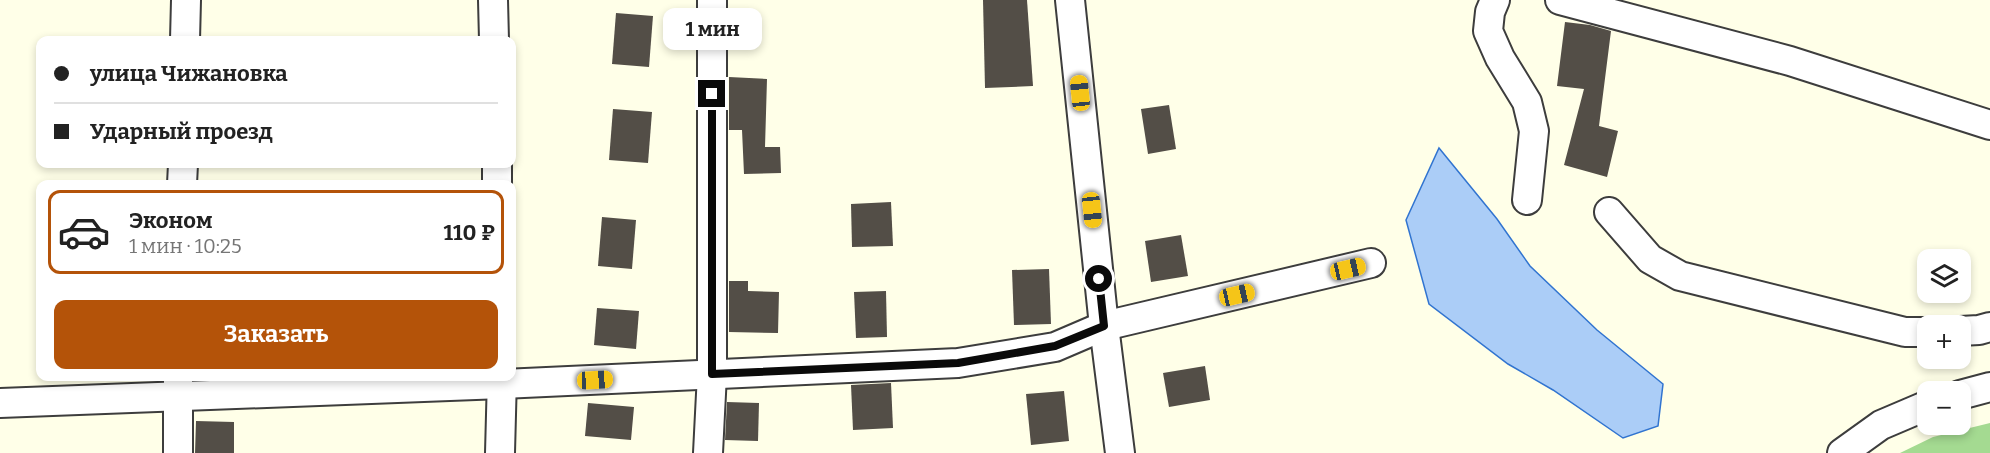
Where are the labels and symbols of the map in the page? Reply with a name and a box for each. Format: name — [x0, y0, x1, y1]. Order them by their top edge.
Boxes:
callout: 1 мин — [662, 7, 762, 49]
car — [1069, 74, 1091, 112]
route end — [698, 80, 725, 107]
car — [1081, 191, 1103, 229]
car — [1328, 256, 1368, 282]
route start — [1085, 265, 1112, 292]
car — [1217, 282, 1257, 308]
car — [577, 370, 613, 390]

